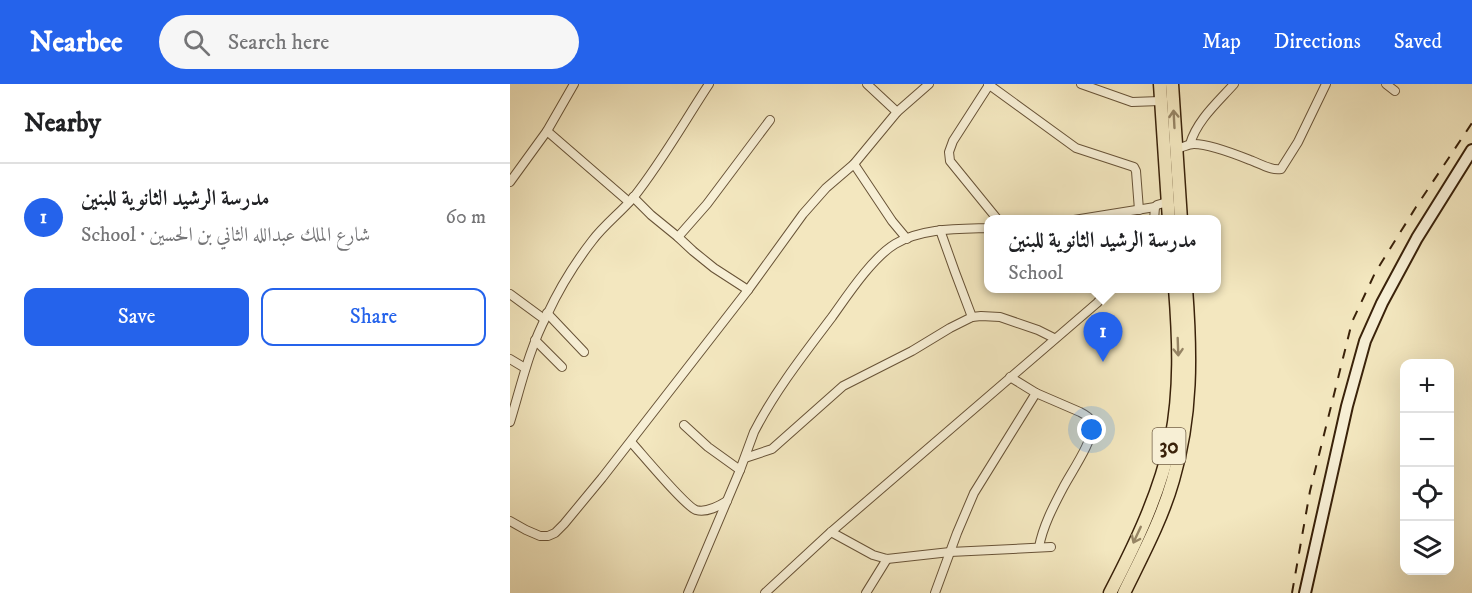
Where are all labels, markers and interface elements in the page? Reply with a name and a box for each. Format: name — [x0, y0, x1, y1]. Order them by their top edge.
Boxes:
search box — [159, 15, 579, 69]
text: Nearbee — [30, 25, 123, 60]
icon: search — [180, 26, 213, 59]
text: Search here — [228, 29, 329, 56]
text: Map — [1202, 29, 1241, 55]
text: Directions — [1274, 29, 1361, 55]
text: Saved — [1394, 29, 1442, 55]
text: Nearby — [24, 107, 101, 140]
one-way arrow — [1168, 110, 1179, 130]
text: مدرسة الرشيد الثانوية للبنين — [81, 185, 270, 212]
text: 1 — [40, 205, 47, 230]
text: 60 m — [446, 205, 486, 230]
popup — [984, 215, 1221, 293]
text: School · شارع الملك عبدالله الثاني بن الحسين — [81, 223, 370, 248]
text: مدرسة الرشيد الثانوية للبنين — [1008, 227, 1197, 254]
text: School — [1008, 261, 1063, 286]
button: Save — [24, 288, 249, 346]
button: Share — [261, 288, 486, 346]
pin: 1 — [1084, 312, 1122, 362]
one-way arrow — [1173, 336, 1184, 356]
map controls — [1400, 359, 1454, 575]
button: + — [1400, 359, 1454, 413]
button: − — [1400, 413, 1454, 467]
your location — [1077, 415, 1106, 444]
road number: 30 — [1152, 428, 1186, 464]
button: locate — [1400, 467, 1454, 521]
button: layers — [1400, 521, 1454, 575]
one-way arrow — [1131, 526, 1143, 544]

